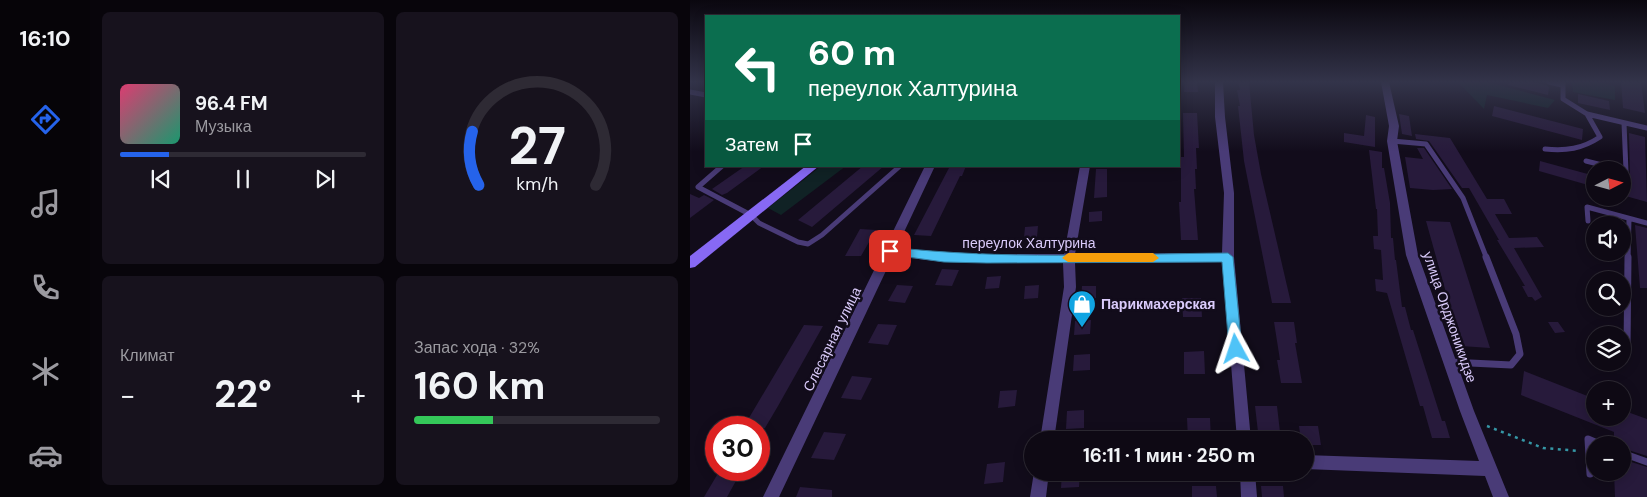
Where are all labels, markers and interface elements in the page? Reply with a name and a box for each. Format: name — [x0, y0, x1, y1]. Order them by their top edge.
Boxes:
text: 16:10 — [19, 24, 71, 53]
text: 60 m — [808, 30, 896, 76]
icon: left — [725, 35, 790, 100]
text: переулок Халтурина — [808, 74, 1017, 103]
text: 96.4 FM — [195, 91, 267, 116]
icon: directions — [28, 102, 63, 137]
text: 27 — [508, 112, 566, 180]
text: Музыка — [195, 116, 252, 137]
icon: arrive — [789, 130, 817, 158]
text: Затем — [725, 132, 779, 157]
north arrow — [1586, 161, 1631, 206]
map controls — [1586, 161, 1631, 481]
icon: previous — [147, 165, 175, 193]
icon: pause — [229, 165, 257, 193]
icon: next — [311, 165, 339, 193]
text: km/h — [516, 172, 558, 196]
icon: music — [28, 186, 63, 221]
button: sound — [1586, 216, 1631, 261]
pin — [869, 230, 911, 272]
street label: переулок Халтурина — [962, 234, 1096, 252]
icon: arrive — [876, 237, 904, 265]
street label: улица Орджоникидзе — [1419, 249, 1481, 385]
icon: phone — [28, 270, 63, 305]
button: search — [1586, 271, 1631, 316]
street label: Слесарная улица — [799, 284, 865, 394]
shop icon: Парикмахерская — [1067, 289, 1097, 328]
place label: Парикмахерская — [1101, 295, 1216, 313]
position arrow — [1209, 322, 1261, 374]
button: layers — [1586, 326, 1631, 371]
text: Запас хода · 32% — [414, 337, 540, 358]
text: Климат — [120, 345, 174, 366]
icon: climate — [28, 354, 63, 389]
text: 160 km — [414, 361, 545, 411]
text: 22° — [214, 369, 272, 419]
text: − — [120, 377, 135, 414]
text: + — [351, 377, 366, 414]
button: + — [1586, 381, 1631, 426]
speed limit sign: 30 — [705, 416, 770, 481]
button: − — [1586, 436, 1631, 481]
icon: car — [28, 438, 63, 473]
text: 16:11 · 1 мин · 250 m — [1083, 443, 1255, 468]

